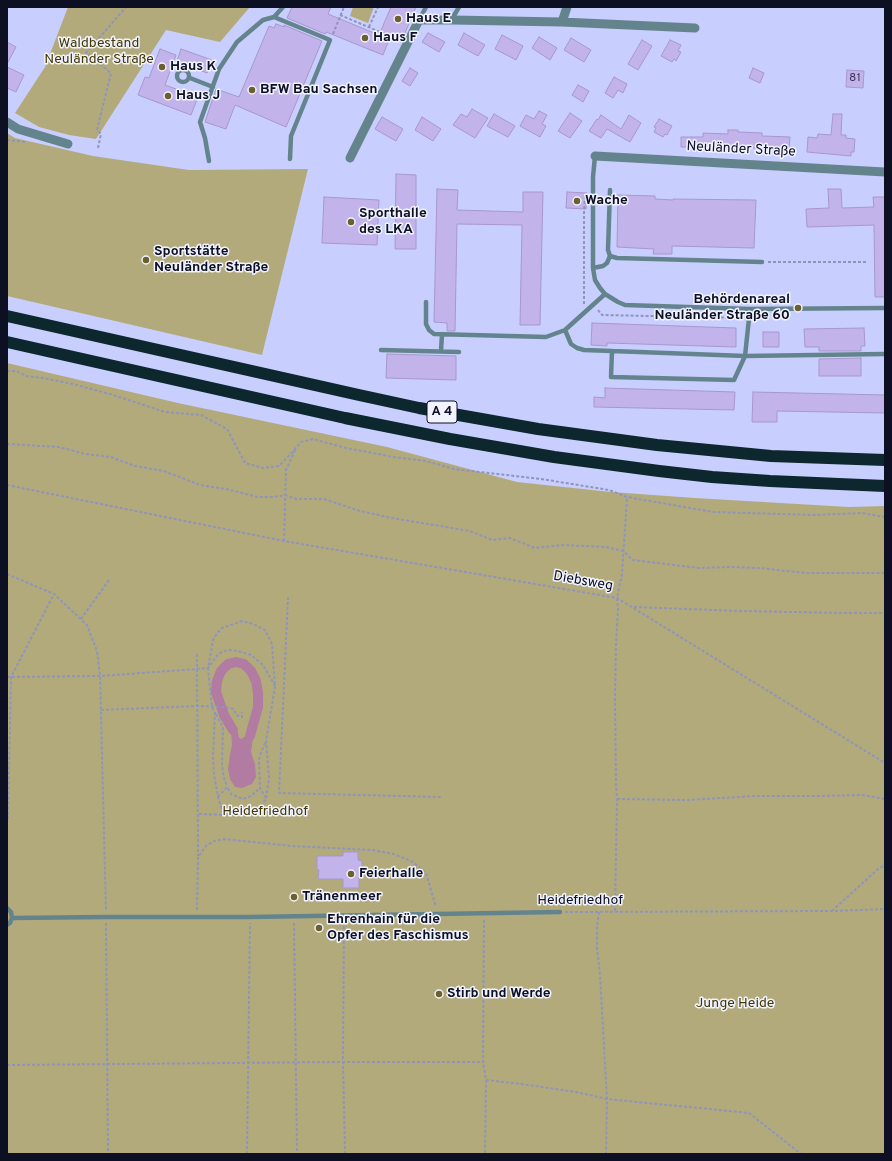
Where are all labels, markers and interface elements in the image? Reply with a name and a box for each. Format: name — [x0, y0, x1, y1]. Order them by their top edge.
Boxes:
place label: Haus E — [406, 11, 451, 27]
marker: Haus E — [393, 14, 403, 24]
place label: Haus F — [373, 30, 418, 46]
marker: Haus F — [360, 33, 370, 43]
park label: Waldbestand Neuländer Straße — [44, 36, 154, 68]
place label: Haus K — [170, 59, 217, 75]
marker: Haus K — [157, 62, 167, 72]
house number: 81 — [849, 72, 861, 86]
place label: BFW Bau Sachsen — [260, 82, 378, 98]
marker: BFW Bau Sachsen — [247, 85, 257, 95]
place label: Haus J — [176, 88, 220, 104]
marker: Haus J — [163, 91, 173, 101]
street label: Neuländer Straße — [686, 139, 796, 161]
place label: Wache — [585, 193, 628, 209]
marker: Wache — [572, 196, 582, 206]
place label: Sporthalle des LKA — [359, 206, 427, 238]
marker: Sporthalle des LKA — [346, 217, 356, 227]
place label: Sportstätte Neuländer Straße — [154, 244, 268, 276]
marker: Sportstätte Neuländer Straße — [141, 255, 151, 265]
place label: Behördenareal Neuländer Straße 60 — [654, 292, 790, 324]
marker: Behördenareal Neuländer Straße 60 — [793, 303, 803, 313]
road number: A 4 — [427, 401, 457, 423]
street label: Diebsweg — [552, 568, 614, 596]
park label: Heidefriedhof — [222, 804, 308, 820]
place label: Feierhalle — [359, 866, 423, 882]
marker: Feierhalle — [346, 869, 356, 879]
place label: Tränenmeer — [302, 889, 382, 905]
marker: Tränenmeer — [289, 892, 299, 902]
street label: Heidefriedhof — [537, 893, 623, 909]
place label: Ehrenhain für die Opfer des Faschismus — [327, 912, 469, 944]
marker: Ehrenhain für die Opfer des Faschismus — [314, 923, 324, 933]
place label: Stirb und Werde — [447, 986, 551, 1002]
marker: Stirb und Werde — [434, 989, 444, 999]
park label: Junge Heide — [696, 996, 774, 1012]

